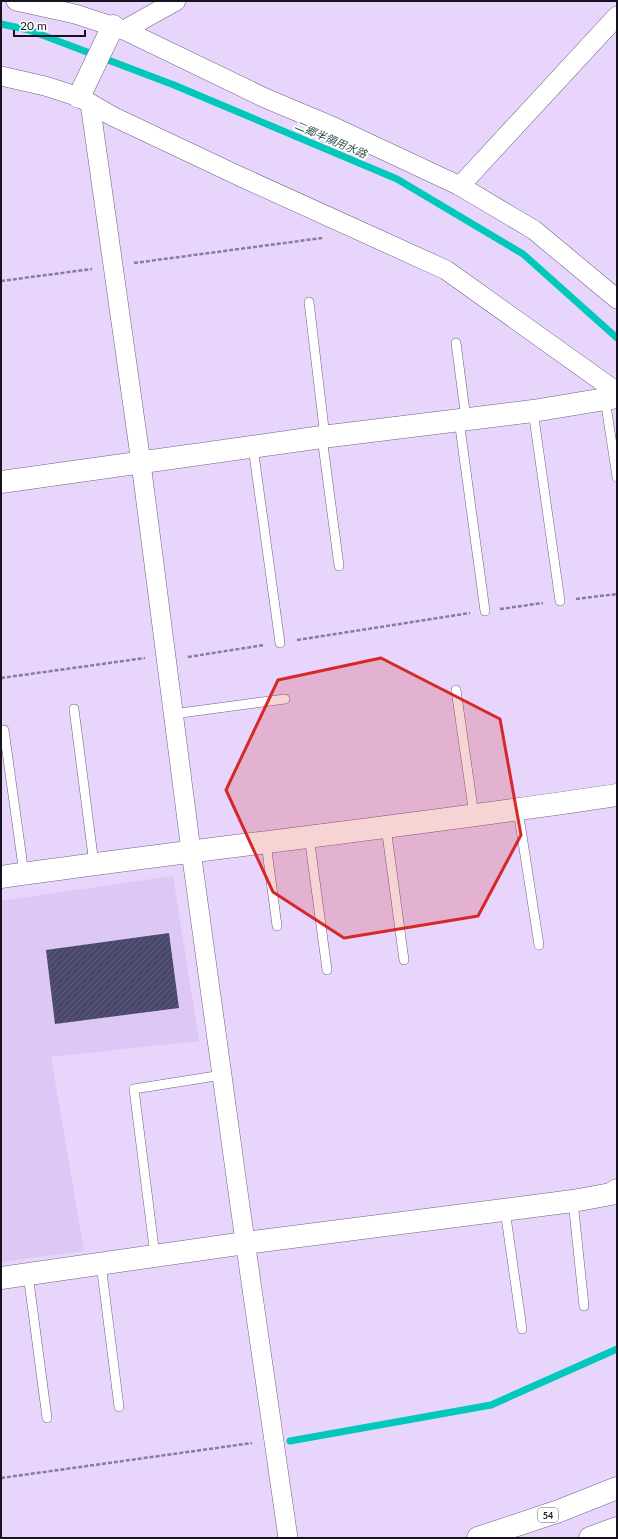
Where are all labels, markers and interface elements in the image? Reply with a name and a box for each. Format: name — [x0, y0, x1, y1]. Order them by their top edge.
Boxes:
scale bar — [14, 12, 85, 38]
text: 20 m — [20, 18, 47, 33]
water label: 二郷半領用水路 — [293, 118, 370, 160]
road number: 54 — [538, 1508, 558, 1522]

